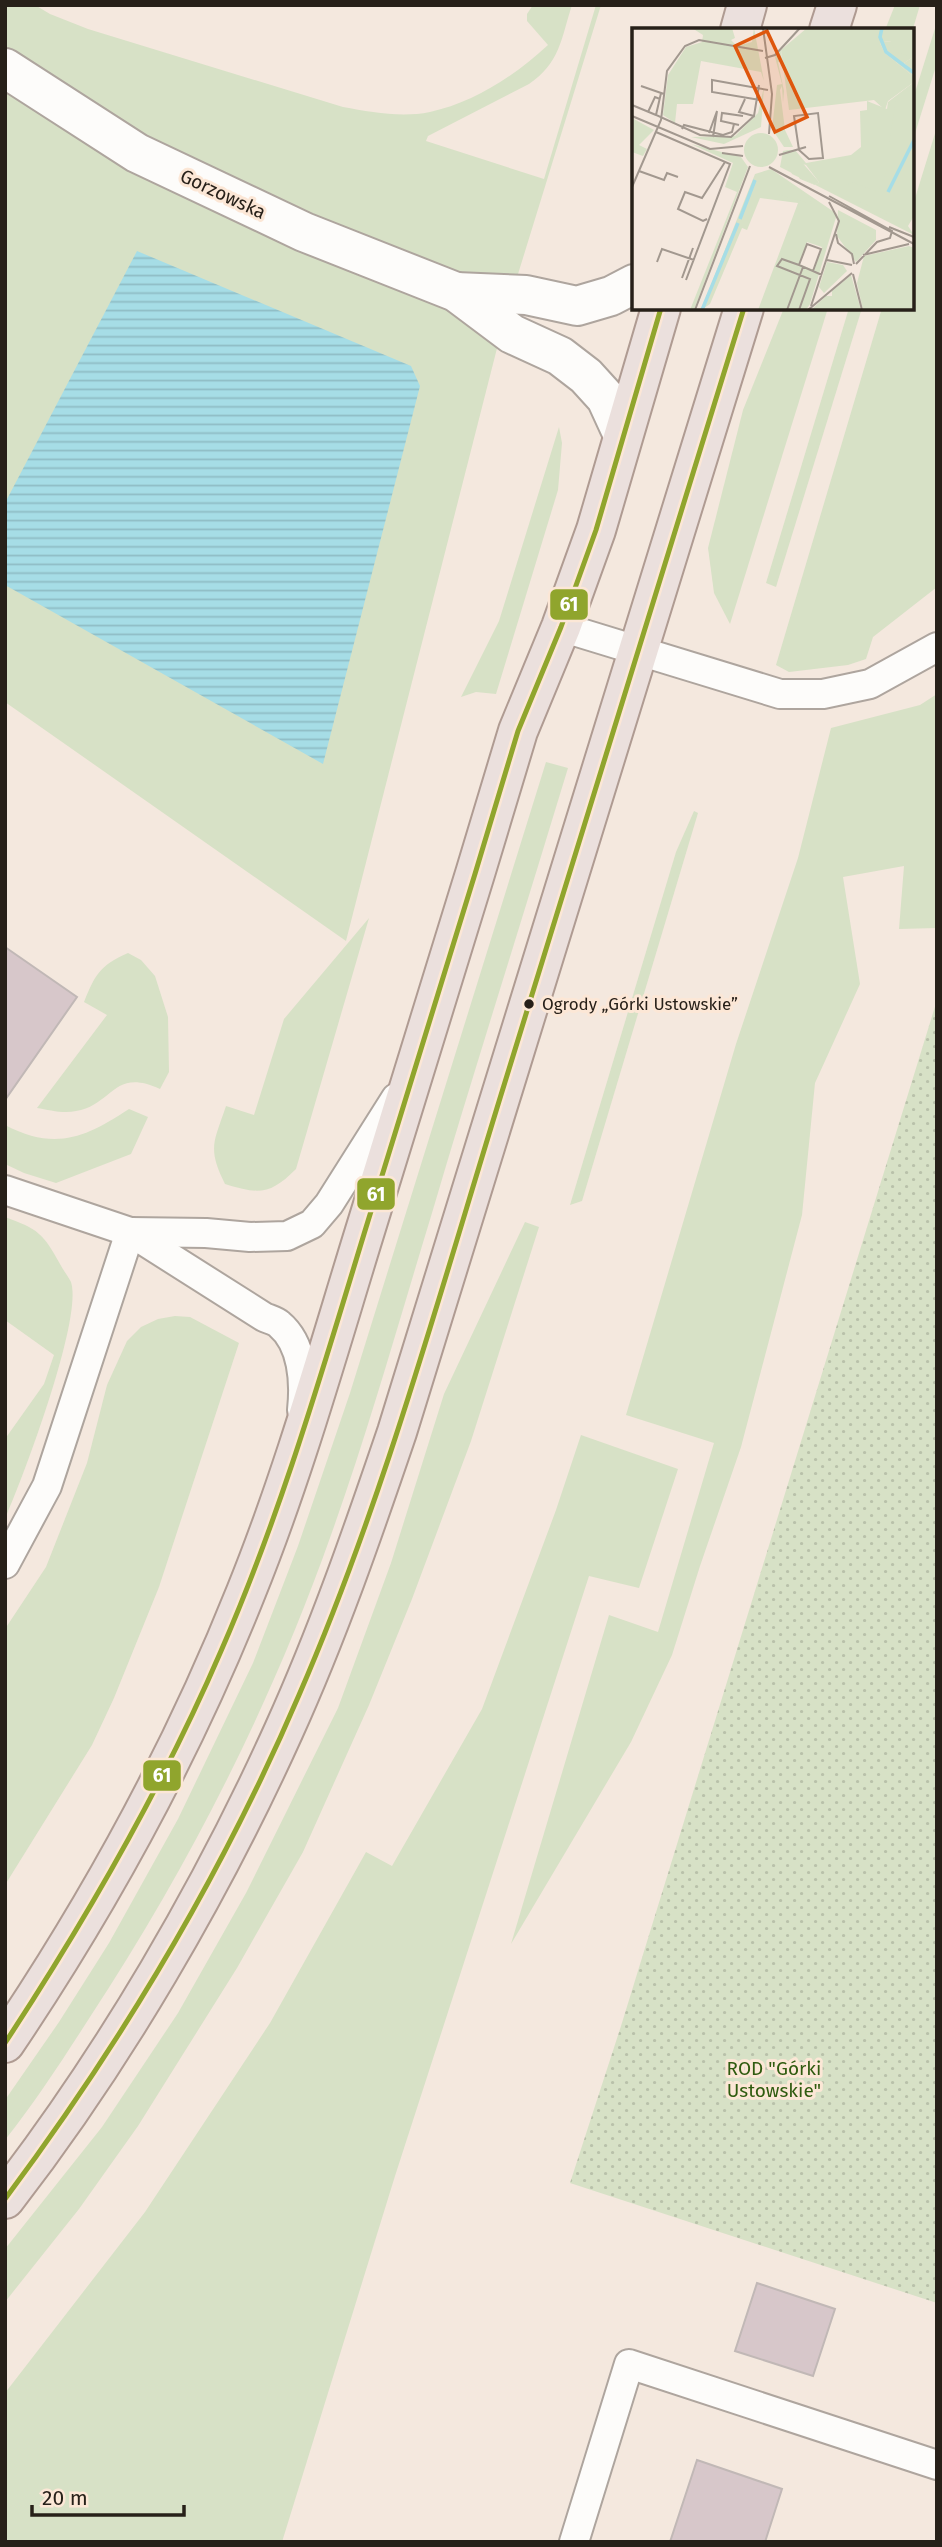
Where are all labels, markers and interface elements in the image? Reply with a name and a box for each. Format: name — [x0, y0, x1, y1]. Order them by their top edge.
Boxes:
inset map — [632, 28, 914, 310]
street label: Gorzowska — [177, 164, 269, 224]
line badge: 61 — [549, 588, 589, 621]
text: 61 — [560, 593, 578, 616]
place label: Ogrody „Górki Ustowskie” — [542, 994, 738, 1015]
marker: Ogrody „Górki Ustowskie” — [522, 997, 536, 1011]
line badge: 61 — [356, 1177, 396, 1211]
text: 61 — [367, 1183, 385, 1206]
line badge: 61 — [142, 1759, 182, 1792]
text: 61 — [153, 1764, 171, 1787]
park label: ROD "Górki Ustowskie" — [727, 2057, 821, 2102]
scale bar — [32, 2474, 184, 2518]
text: 20 m — [42, 2485, 88, 2511]

